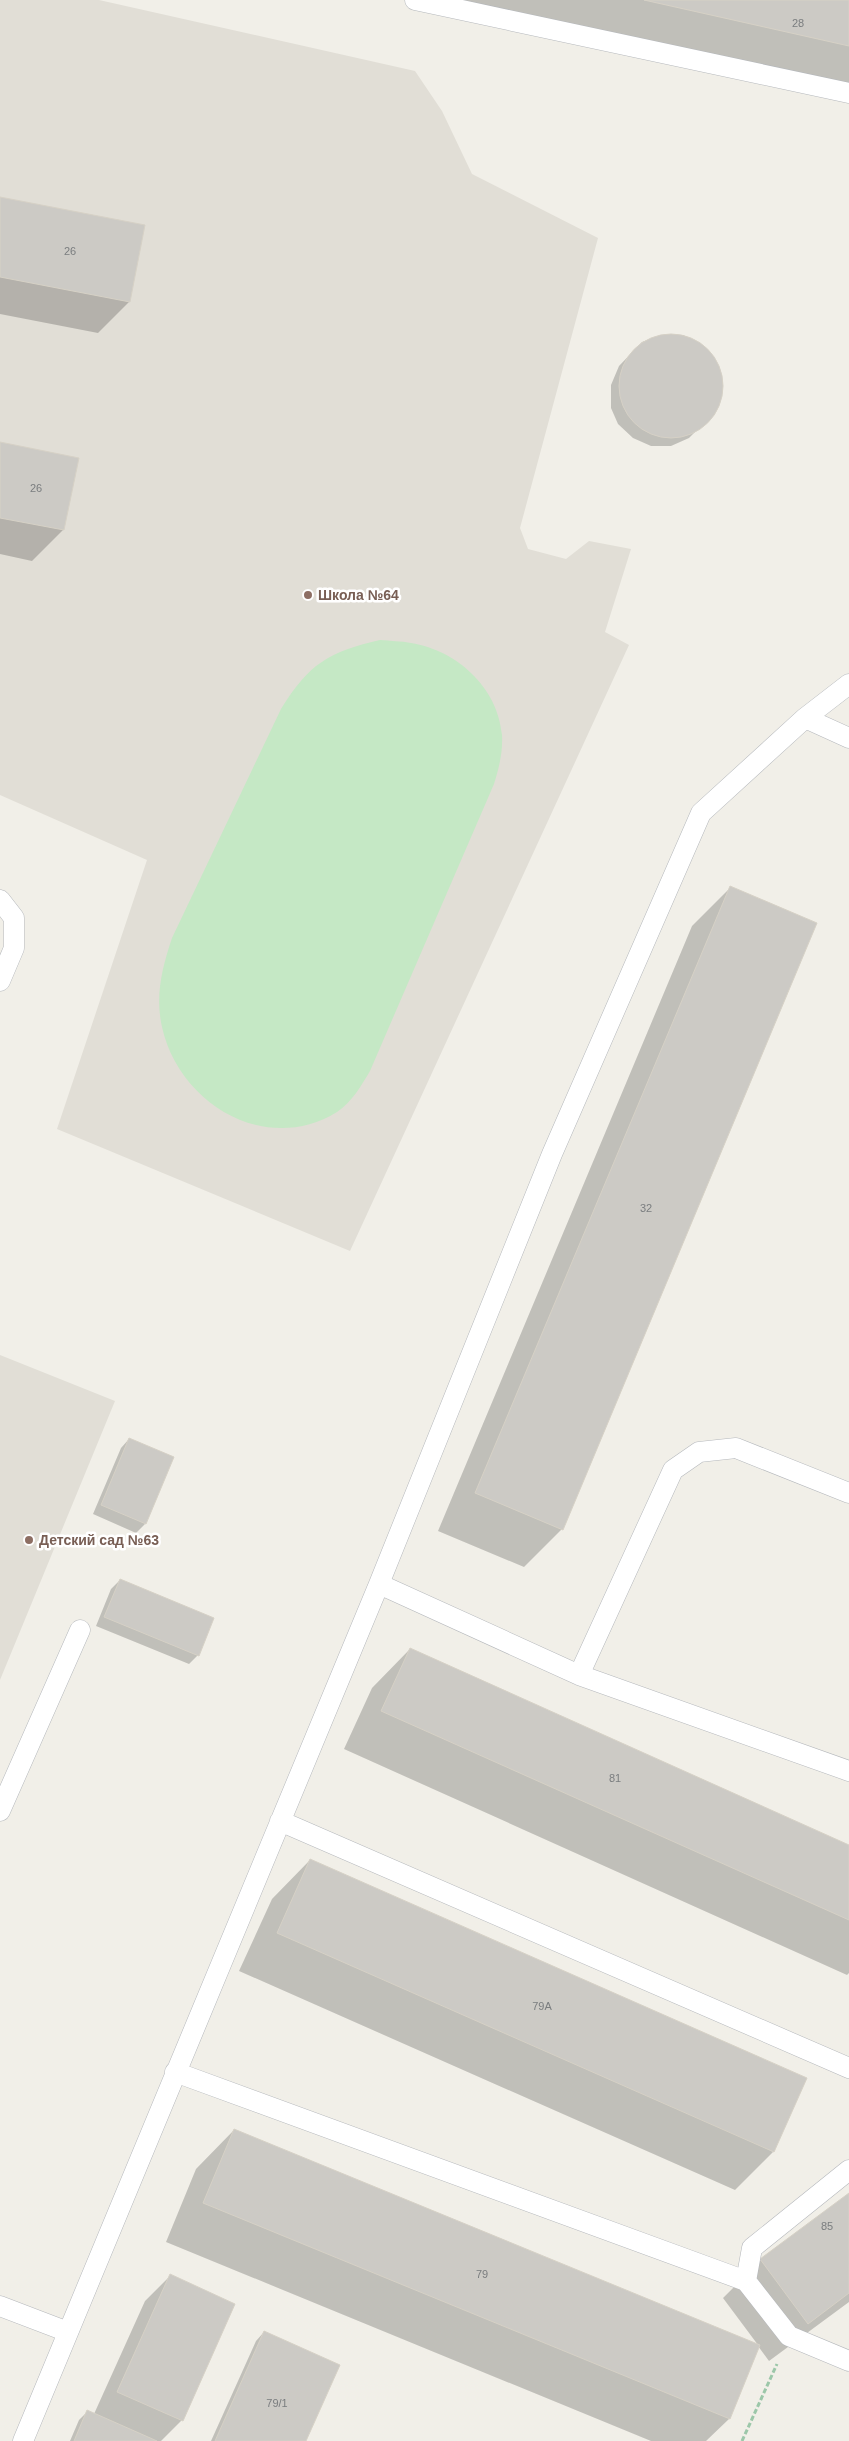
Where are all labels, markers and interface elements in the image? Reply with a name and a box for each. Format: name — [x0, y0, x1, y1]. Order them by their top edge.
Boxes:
house number: 28 — [792, 17, 804, 29]
house number: 26 — [64, 245, 76, 257]
house number: 26 — [30, 482, 42, 494]
place label: Школа №64 — [318, 587, 399, 603]
marker: Школа №64 — [302, 589, 314, 601]
house number: 32 — [640, 1202, 652, 1214]
place label: Детский сад №63 — [39, 1532, 159, 1548]
marker: Детский сад №63 — [23, 1534, 35, 1546]
house number: 81 — [609, 1772, 621, 1784]
house number: 79А — [532, 2000, 552, 2012]
house number: 85 — [821, 2220, 833, 2232]
house number: 79 — [476, 2268, 488, 2280]
house number: 79/1 — [266, 2397, 288, 2409]

